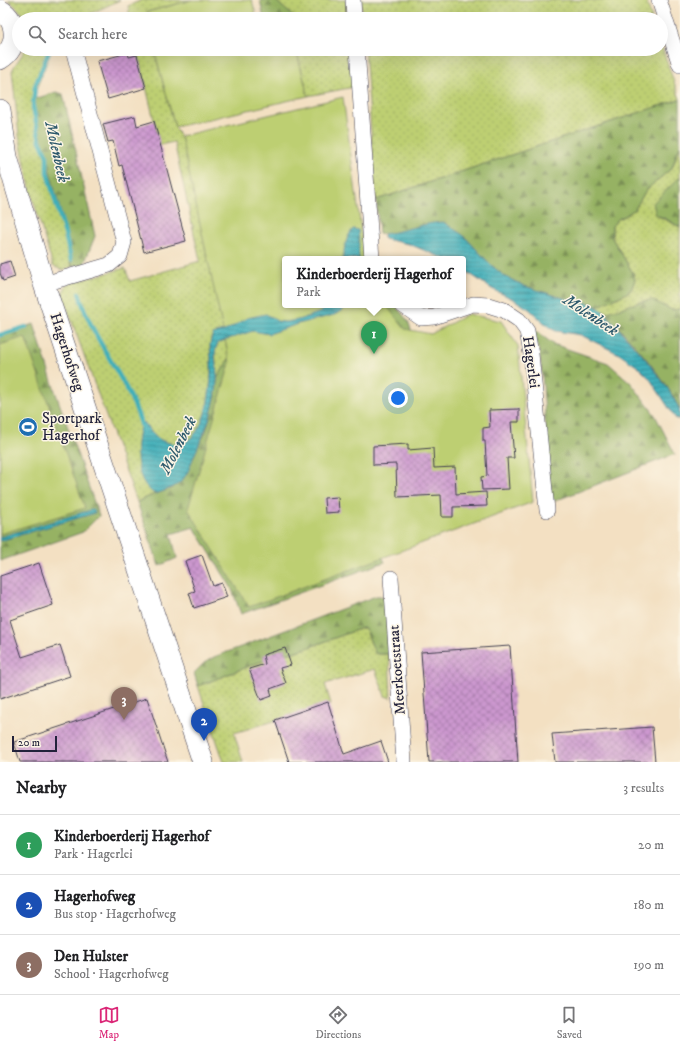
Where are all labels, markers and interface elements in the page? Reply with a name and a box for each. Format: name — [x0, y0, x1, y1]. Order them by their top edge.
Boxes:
search box — [12, 12, 668, 56]
icon: search — [26, 23, 48, 45]
text: Search here — [58, 25, 127, 44]
water label: Molenbeek — [40, 119, 74, 185]
popup — [282, 256, 466, 308]
text: Kinderboerderij Hagerhof — [296, 265, 452, 284]
text: Park — [296, 284, 321, 300]
water label: Molenbeek — [559, 289, 623, 340]
street label: Hagerhofweg — [45, 311, 89, 394]
pin: 1 — [361, 321, 387, 354]
street label: Hagerlei — [518, 335, 544, 389]
your location — [388, 388, 408, 408]
place label: Sportpark Hagerhof — [42, 409, 102, 445]
water label: Molenbeek — [155, 413, 201, 478]
sports icon: Sportpark Hagerhof — [17, 416, 39, 438]
street label: Meerkoetstraat — [384, 624, 410, 716]
pin: 3 — [111, 687, 137, 720]
pin: 2 — [191, 708, 217, 741]
scale bar — [12, 734, 57, 753]
text: 20 m — [18, 736, 40, 750]
text: Nearby — [16, 777, 66, 799]
text: 3 results — [623, 780, 664, 796]
text: Kinderboerderij Hagerhof — [54, 827, 209, 846]
text: 1 — [27, 837, 31, 853]
text: 20 m — [638, 837, 664, 853]
text: Park · Hagerlei — [54, 846, 133, 862]
text: Hagerhofweg — [54, 887, 135, 906]
text: 2 — [26, 897, 32, 913]
text: 180 m — [633, 897, 664, 913]
text: Bus stop · Hagerhofweg — [54, 906, 176, 922]
text: Den Hulster — [54, 947, 128, 966]
text: 3 — [27, 957, 31, 973]
text: 190 m — [633, 957, 664, 973]
text: School · Hagerhofweg — [54, 966, 169, 982]
tab: Map — [98, 1004, 120, 1042]
tab: Directions — [316, 1004, 361, 1042]
tab: Saved — [557, 1004, 582, 1042]

